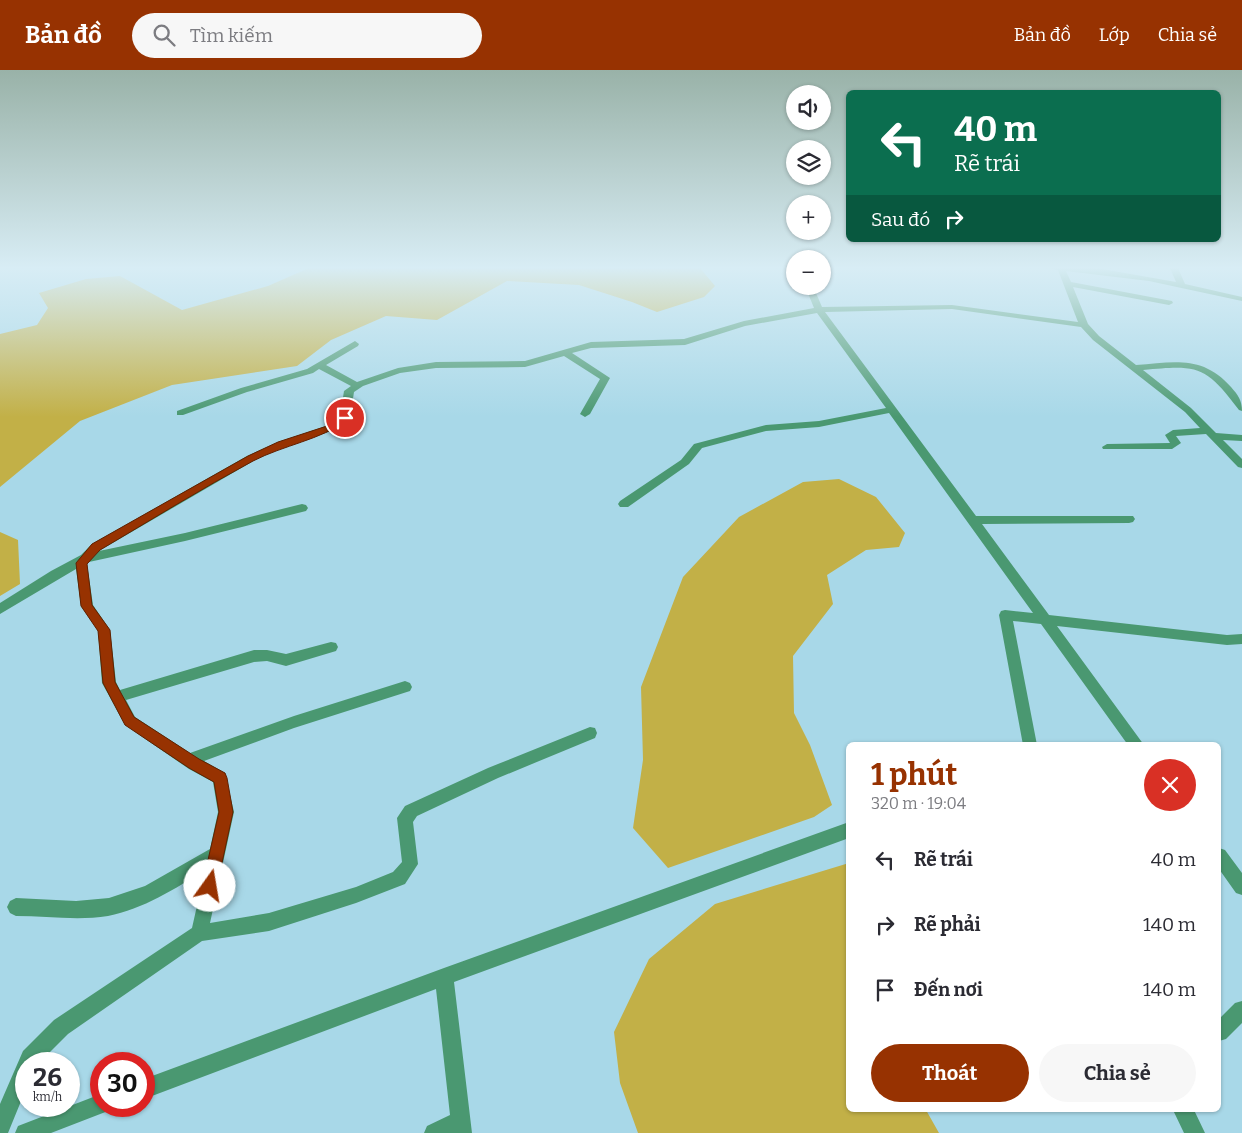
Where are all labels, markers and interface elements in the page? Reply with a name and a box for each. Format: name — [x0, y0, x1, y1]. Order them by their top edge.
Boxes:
search box — [132, 13, 482, 58]
text: Bản đồ — [25, 21, 102, 49]
icon: search — [150, 21, 178, 49]
text: Tìm kiếm — [190, 24, 273, 47]
text: Bản đồ — [1014, 24, 1071, 46]
text: Lớp — [1099, 24, 1130, 46]
text: Chia sẻ — [1158, 24, 1217, 46]
map controls — [786, 85, 831, 295]
button: sound — [786, 85, 831, 130]
text: 40 m — [954, 108, 1037, 150]
icon: left — [871, 110, 936, 175]
button: layers — [786, 140, 831, 185]
text: Rẽ trái — [954, 150, 1020, 177]
button: + — [786, 195, 831, 240]
icon: right — [940, 205, 968, 233]
text: Sau đó — [871, 208, 930, 231]
button: − — [786, 250, 831, 295]
pin — [324, 397, 366, 439]
icon: arrive — [331, 404, 359, 432]
text: 1 phút — [871, 757, 957, 793]
button: close — [1144, 759, 1196, 811]
text: 320 m · 19:04 — [871, 794, 966, 813]
icon: left — [871, 846, 899, 874]
text: Rẽ trái — [914, 848, 973, 871]
text: 40 m — [1151, 848, 1196, 871]
position arrow — [183, 859, 235, 911]
icon: right — [871, 911, 899, 939]
text: Rẽ phải — [914, 913, 980, 936]
text: 140 m — [1143, 913, 1196, 936]
icon: arrive — [871, 976, 899, 1004]
text: Đến nơi — [914, 978, 983, 1001]
text: 140 m — [1143, 978, 1196, 1001]
button: Thoát — [871, 1044, 1029, 1102]
button: Chia sẻ — [1039, 1044, 1196, 1102]
speed limit sign: 30 — [90, 1052, 155, 1117]
text: 26 — [33, 1063, 62, 1093]
text: km/h — [33, 1090, 62, 1104]

